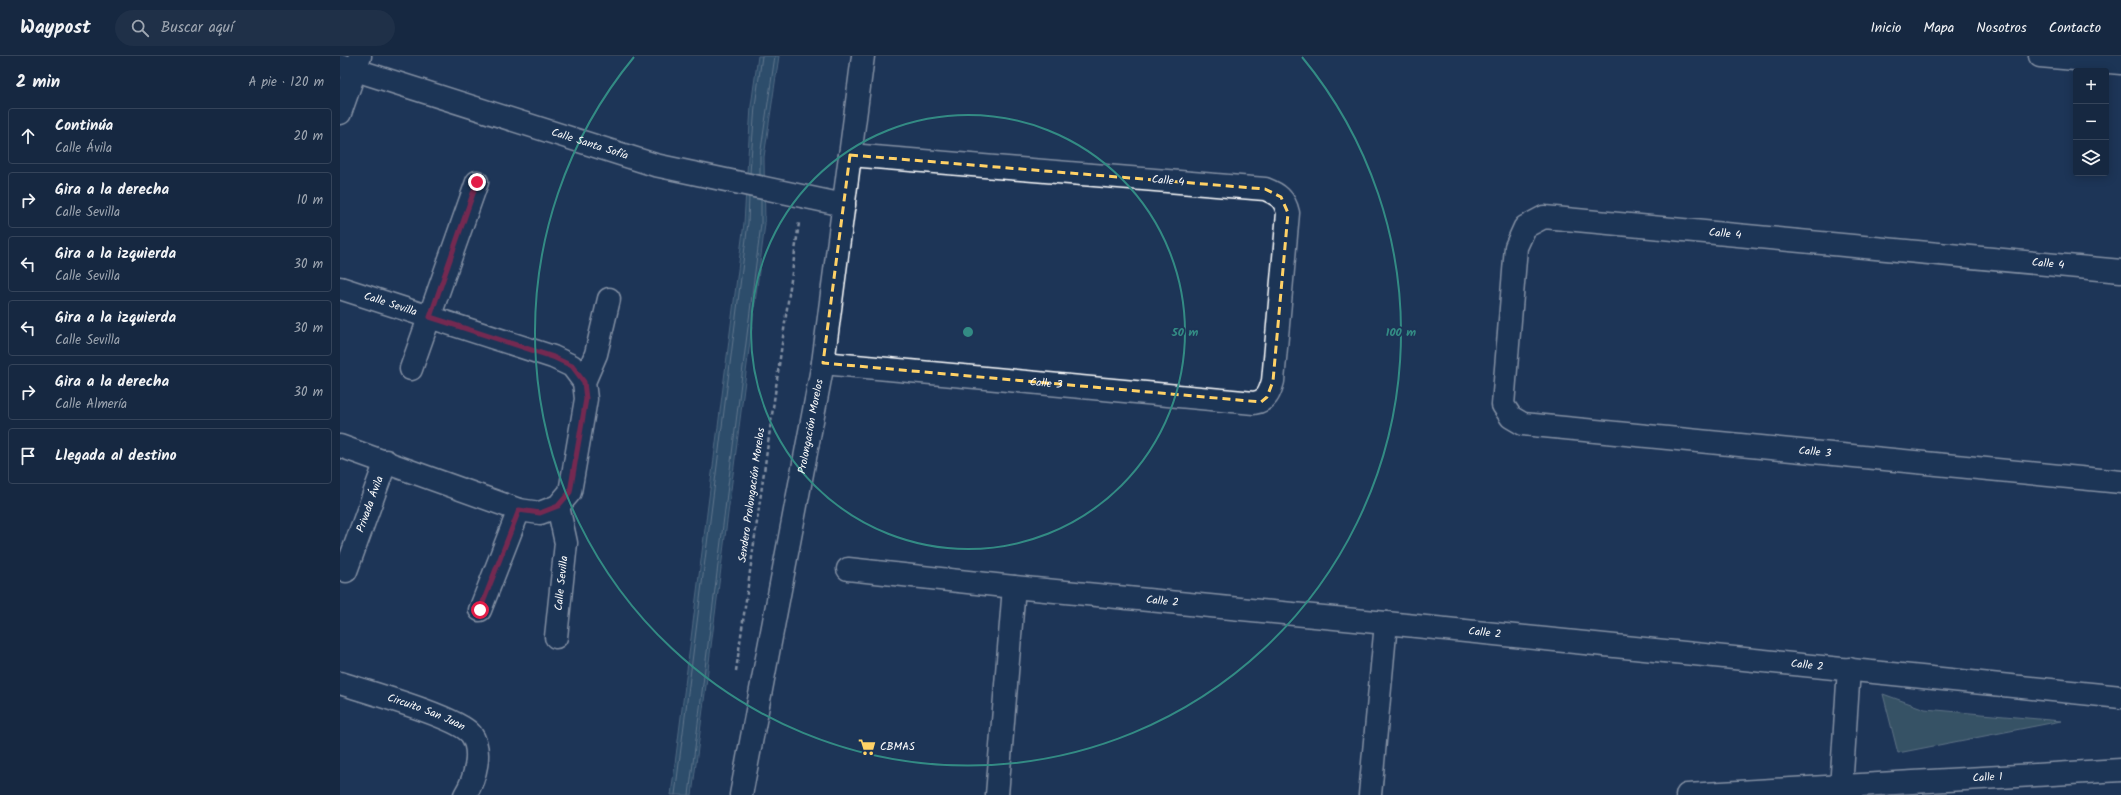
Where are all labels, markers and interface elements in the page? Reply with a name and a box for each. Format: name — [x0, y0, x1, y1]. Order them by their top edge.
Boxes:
search box — [115, 10, 395, 46]
text: Waypost — [20, 13, 91, 43]
text: Buscar aquí — [161, 16, 234, 40]
icon: search — [129, 17, 151, 39]
text: Inicio — [1870, 17, 1901, 39]
text: Mapa — [1923, 17, 1954, 39]
text: Nosotros — [1976, 17, 2027, 39]
text: Contacto — [2049, 17, 2101, 39]
map controls — [2073, 68, 2109, 176]
button: + — [2073, 68, 2109, 104]
text: 2 min — [16, 69, 60, 96]
text: A pie · 120 m — [249, 72, 324, 93]
button: − — [2073, 104, 2109, 140]
text: Continúa — [55, 114, 113, 138]
street label: Calle Santa Sofía — [549, 124, 631, 165]
icon: ahead — [17, 125, 39, 147]
text: 20 m — [293, 126, 323, 147]
text: Calle Ávila — [55, 138, 112, 159]
button: layers — [2073, 140, 2109, 176]
street label: Calle 4 — [1151, 171, 1185, 191]
route end — [468, 173, 486, 191]
text: Gira a la derecha — [55, 178, 169, 202]
icon: right — [17, 189, 39, 211]
text: 10 m — [297, 190, 323, 211]
text: Calle Sevilla — [55, 202, 120, 223]
street label: Calle 4 — [1708, 224, 1742, 244]
text: Gira a la izquierda — [55, 242, 176, 266]
icon: left — [17, 253, 39, 275]
text: 30 m — [294, 254, 323, 275]
street label: Calle 4 — [2031, 254, 2065, 274]
text: Calle Sevilla — [55, 266, 120, 287]
street label: Calle Sevilla — [361, 287, 419, 321]
text: Gira a la izquierda — [55, 306, 176, 330]
icon: left — [17, 317, 39, 339]
text: 30 m — [294, 318, 323, 339]
text: 50 m — [1171, 323, 1199, 342]
text: 100 m — [1386, 323, 1416, 342]
centre of rings — [961, 325, 975, 339]
text: Calle Sevilla — [55, 330, 120, 351]
text: Gira a la derecha — [55, 370, 169, 394]
street label: Calle 3 — [1029, 373, 1063, 394]
street label: Prolongación Morelos — [793, 377, 829, 475]
icon: right — [17, 381, 39, 403]
text: 30 m — [294, 382, 323, 403]
text: Calle Almería — [55, 394, 127, 415]
street label: Sendero Prolongación Morelos — [734, 426, 770, 564]
street label: Calle 3 — [1798, 442, 1832, 463]
text: Llegada al destino — [55, 444, 177, 468]
icon: arrive — [17, 445, 39, 467]
street label: Privada Ávila — [352, 473, 389, 535]
street label: Calle Sevilla — [550, 555, 574, 612]
street label: Calle 2 — [1145, 591, 1180, 612]
route start — [471, 601, 489, 619]
street label: Calle 2 — [1467, 622, 1502, 644]
street label: Calle 2 — [1790, 655, 1824, 676]
street label: Circuito San Juan — [385, 689, 469, 736]
supermarket icon: CBMAS — [857, 737, 877, 757]
place label: CBMAS — [880, 738, 915, 756]
street label: Calle 1 — [1972, 768, 2003, 788]

